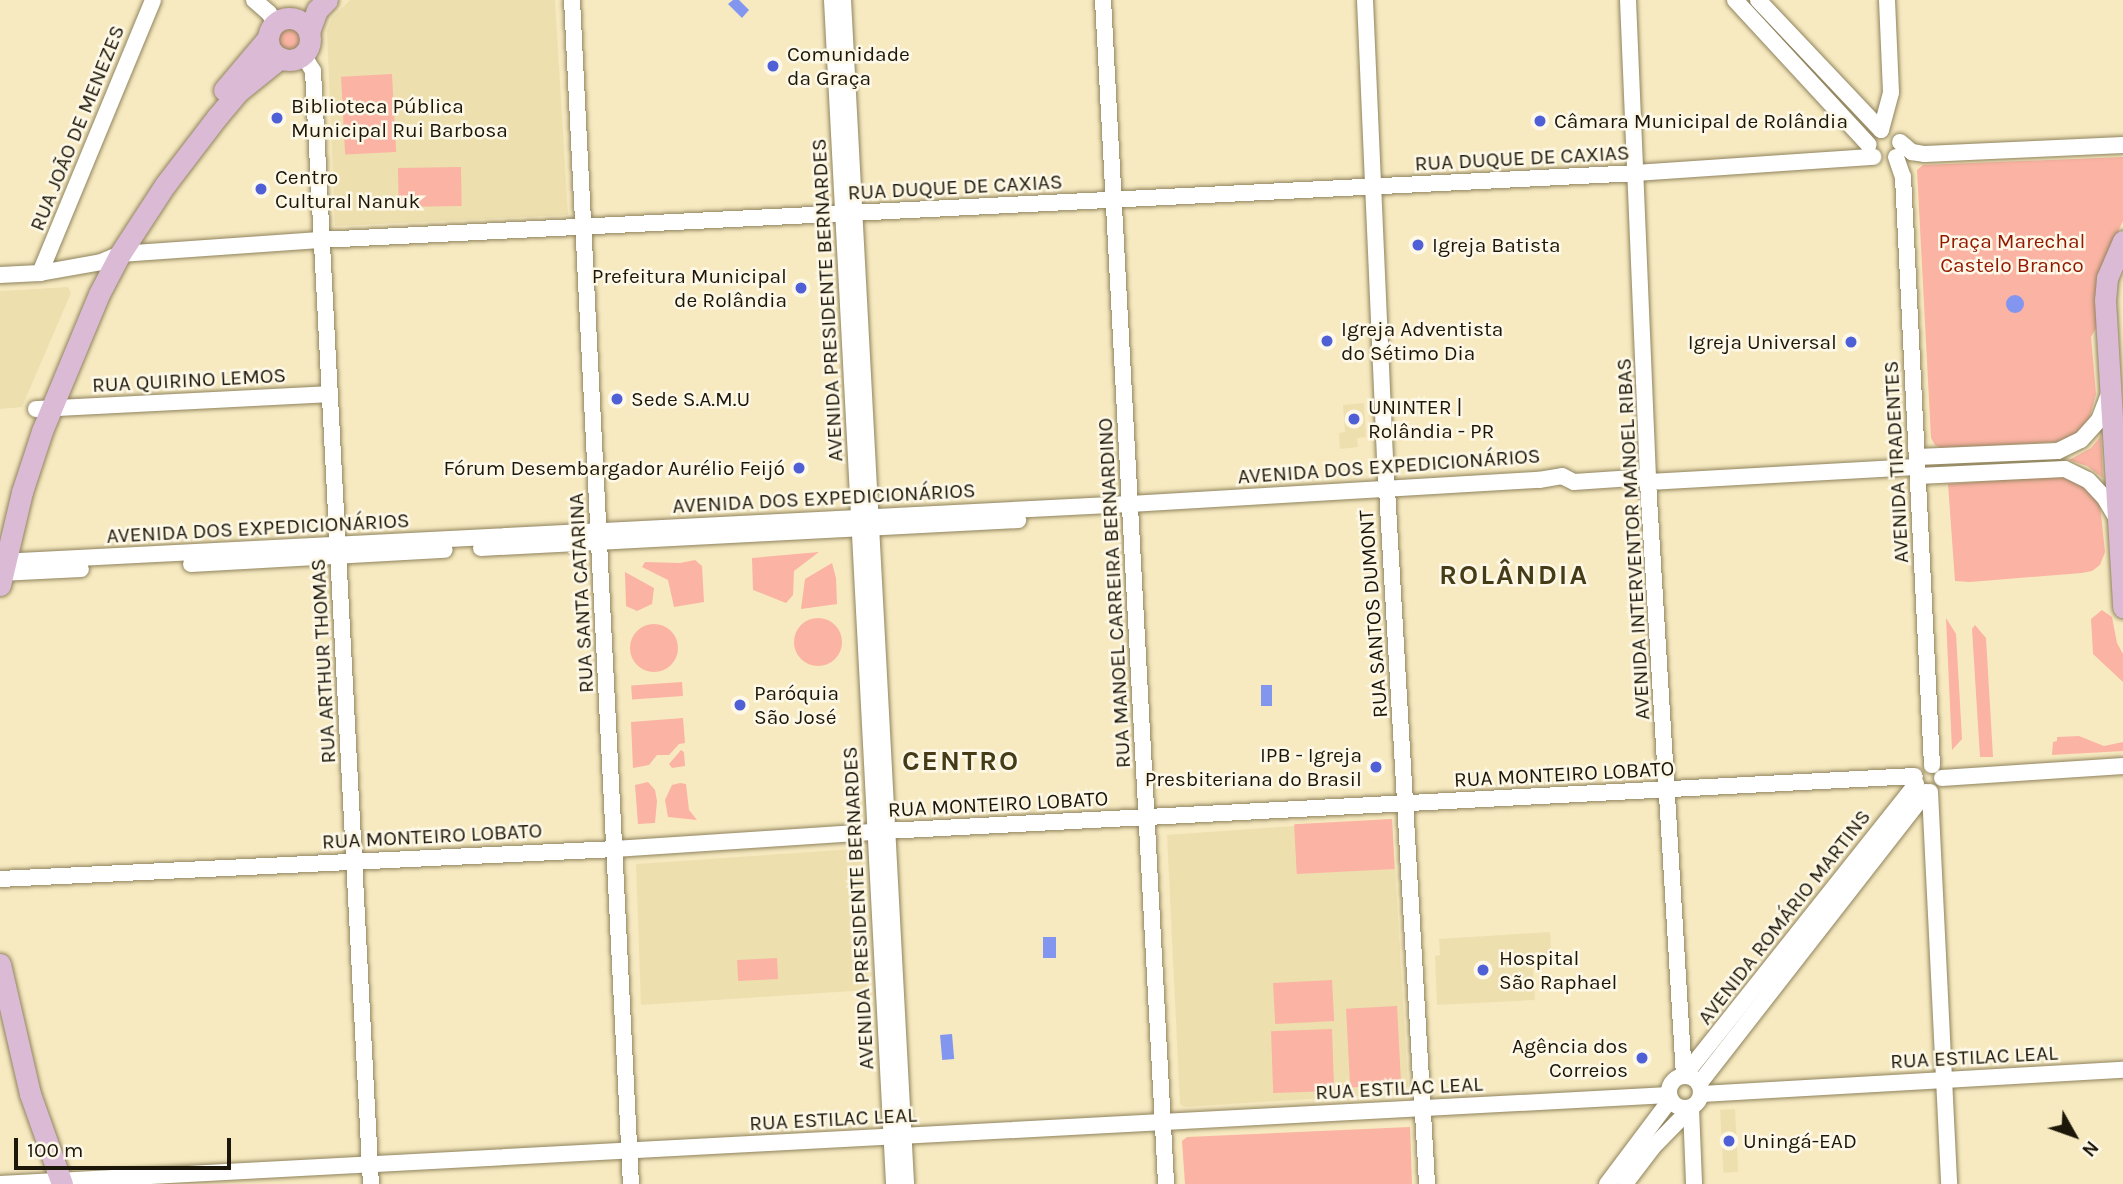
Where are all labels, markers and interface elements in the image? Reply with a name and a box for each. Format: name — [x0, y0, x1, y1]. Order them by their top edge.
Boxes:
street label: RUA JOÃO DE MENEZES — [24, 21, 130, 235]
place label: Comunidade da Graça — [787, 41, 910, 91]
marker: Comunidade da Graça — [765, 58, 781, 74]
place label: Biblioteca Pública Municipal Rui Barbosa — [291, 93, 508, 143]
place label: Câmara Municipal de Rolândia — [1554, 108, 1848, 134]
marker: Biblioteca Pública Municipal Rui Barbosa — [269, 110, 285, 126]
marker: Câmara Municipal de Rolândia — [1532, 113, 1548, 129]
street label: AVENIDA PRESIDENTE BERNARDES — [806, 138, 848, 462]
street label: RUA DUQUE DE CAXIAS — [1414, 140, 1630, 176]
place label: Centro Cultural Nanuk — [275, 164, 420, 214]
street label: RUA DUQUE DE CAXIAS — [847, 169, 1063, 205]
marker: Centro Cultural Nanuk — [253, 181, 269, 197]
park label: Praça Marechal Castelo Branco — [1939, 228, 2085, 278]
place label: Igreja Batista — [1432, 232, 1560, 258]
marker: Igreja Batista — [1410, 237, 1426, 253]
place label: Prefeitura Municipal de Rolândia — [592, 263, 787, 313]
marker: Prefeitura Municipal de Rolândia — [793, 280, 809, 296]
place label: Igreja Adventista do Sétimo Dia — [1341, 316, 1503, 366]
place label: Igreja Universal — [1688, 329, 1837, 355]
marker: Igreja Adventista do Sétimo Dia — [1319, 333, 1335, 349]
marker: Igreja Universal — [1843, 334, 1859, 350]
street label: AVENIDA INTERVENTOR MANOEL RIBAS — [1611, 357, 1655, 721]
street label: AVENIDA TIRADENTES — [1878, 360, 1914, 564]
street label: RUA QUIRINO LEMOS — [91, 362, 287, 398]
place label: Sede S.A.M.U — [631, 386, 750, 412]
marker: Sede S.A.M.U — [609, 391, 625, 407]
place label: UNINTER | Rolândia - PR — [1368, 394, 1494, 444]
marker: UNINTER | Rolândia - PR — [1346, 411, 1362, 427]
street label: RUA MANOEL CARREIRA BERNARDINO — [1092, 417, 1136, 769]
street label: AVENIDA DOS EXPEDICIONÁRIOS — [1237, 443, 1541, 489]
place label: Fórum Desembargador Aurélio Feijó — [444, 455, 785, 481]
marker: Fórum Desembargador Aurélio Feijó — [791, 460, 807, 476]
street label: AVENIDA DOS EXPEDICIONÁRIOS — [672, 477, 976, 519]
street label: RUA SANTA CATARINA — [563, 492, 599, 694]
street label: AVENIDA DOS EXPEDICIONÁRIOS — [106, 507, 410, 549]
street label: RUA SANTOS DUMONT — [1353, 509, 1393, 719]
street label: RUA ARTHUR THOMAS — [305, 558, 341, 764]
district label: ROLÂNDIA — [1440, 558, 1588, 592]
place label: Paróquia São José — [754, 680, 839, 730]
marker: Paróquia São José — [732, 697, 748, 713]
place label: IPB - Igreja Presbiteriana do Brasil — [1145, 742, 1362, 792]
district label: CENTRO — [903, 744, 1019, 778]
street label: AVENIDA PRESIDENTE BERNARDES — [837, 746, 879, 1070]
street label: RUA MONTEIRO LOBATO — [1453, 756, 1675, 792]
marker: IPB - Igreja Presbiteriana do Brasil — [1368, 759, 1384, 775]
street label: RUA MONTEIRO LOBATO — [887, 786, 1109, 822]
street label: AVENIDA ROMÁRIO MARTINS — [1692, 804, 1876, 1030]
street label: RUA MONTEIRO LOBATO — [321, 818, 543, 854]
place label: Hospital São Raphael — [1499, 945, 1617, 995]
marker: Hospital São Raphael — [1473, 960, 1493, 980]
place label: Agência dos Correios — [1512, 1033, 1628, 1083]
street label: RUA ESTILAC LEAL — [1890, 1040, 2058, 1074]
marker: Agência dos Correios — [1634, 1050, 1650, 1066]
street label: RUA ESTILAC LEAL — [1315, 1071, 1483, 1105]
north arrow — [2039, 1100, 2109, 1170]
street label: RUA ESTILAC LEAL — [749, 1102, 917, 1136]
scale bar — [18, 1124, 234, 1168]
place label: Uningá-EAD — [1743, 1128, 1857, 1154]
marker: Uningá-EAD — [1721, 1133, 1737, 1149]
text: N — [2077, 1136, 2103, 1161]
text: 100 m — [27, 1138, 84, 1162]

